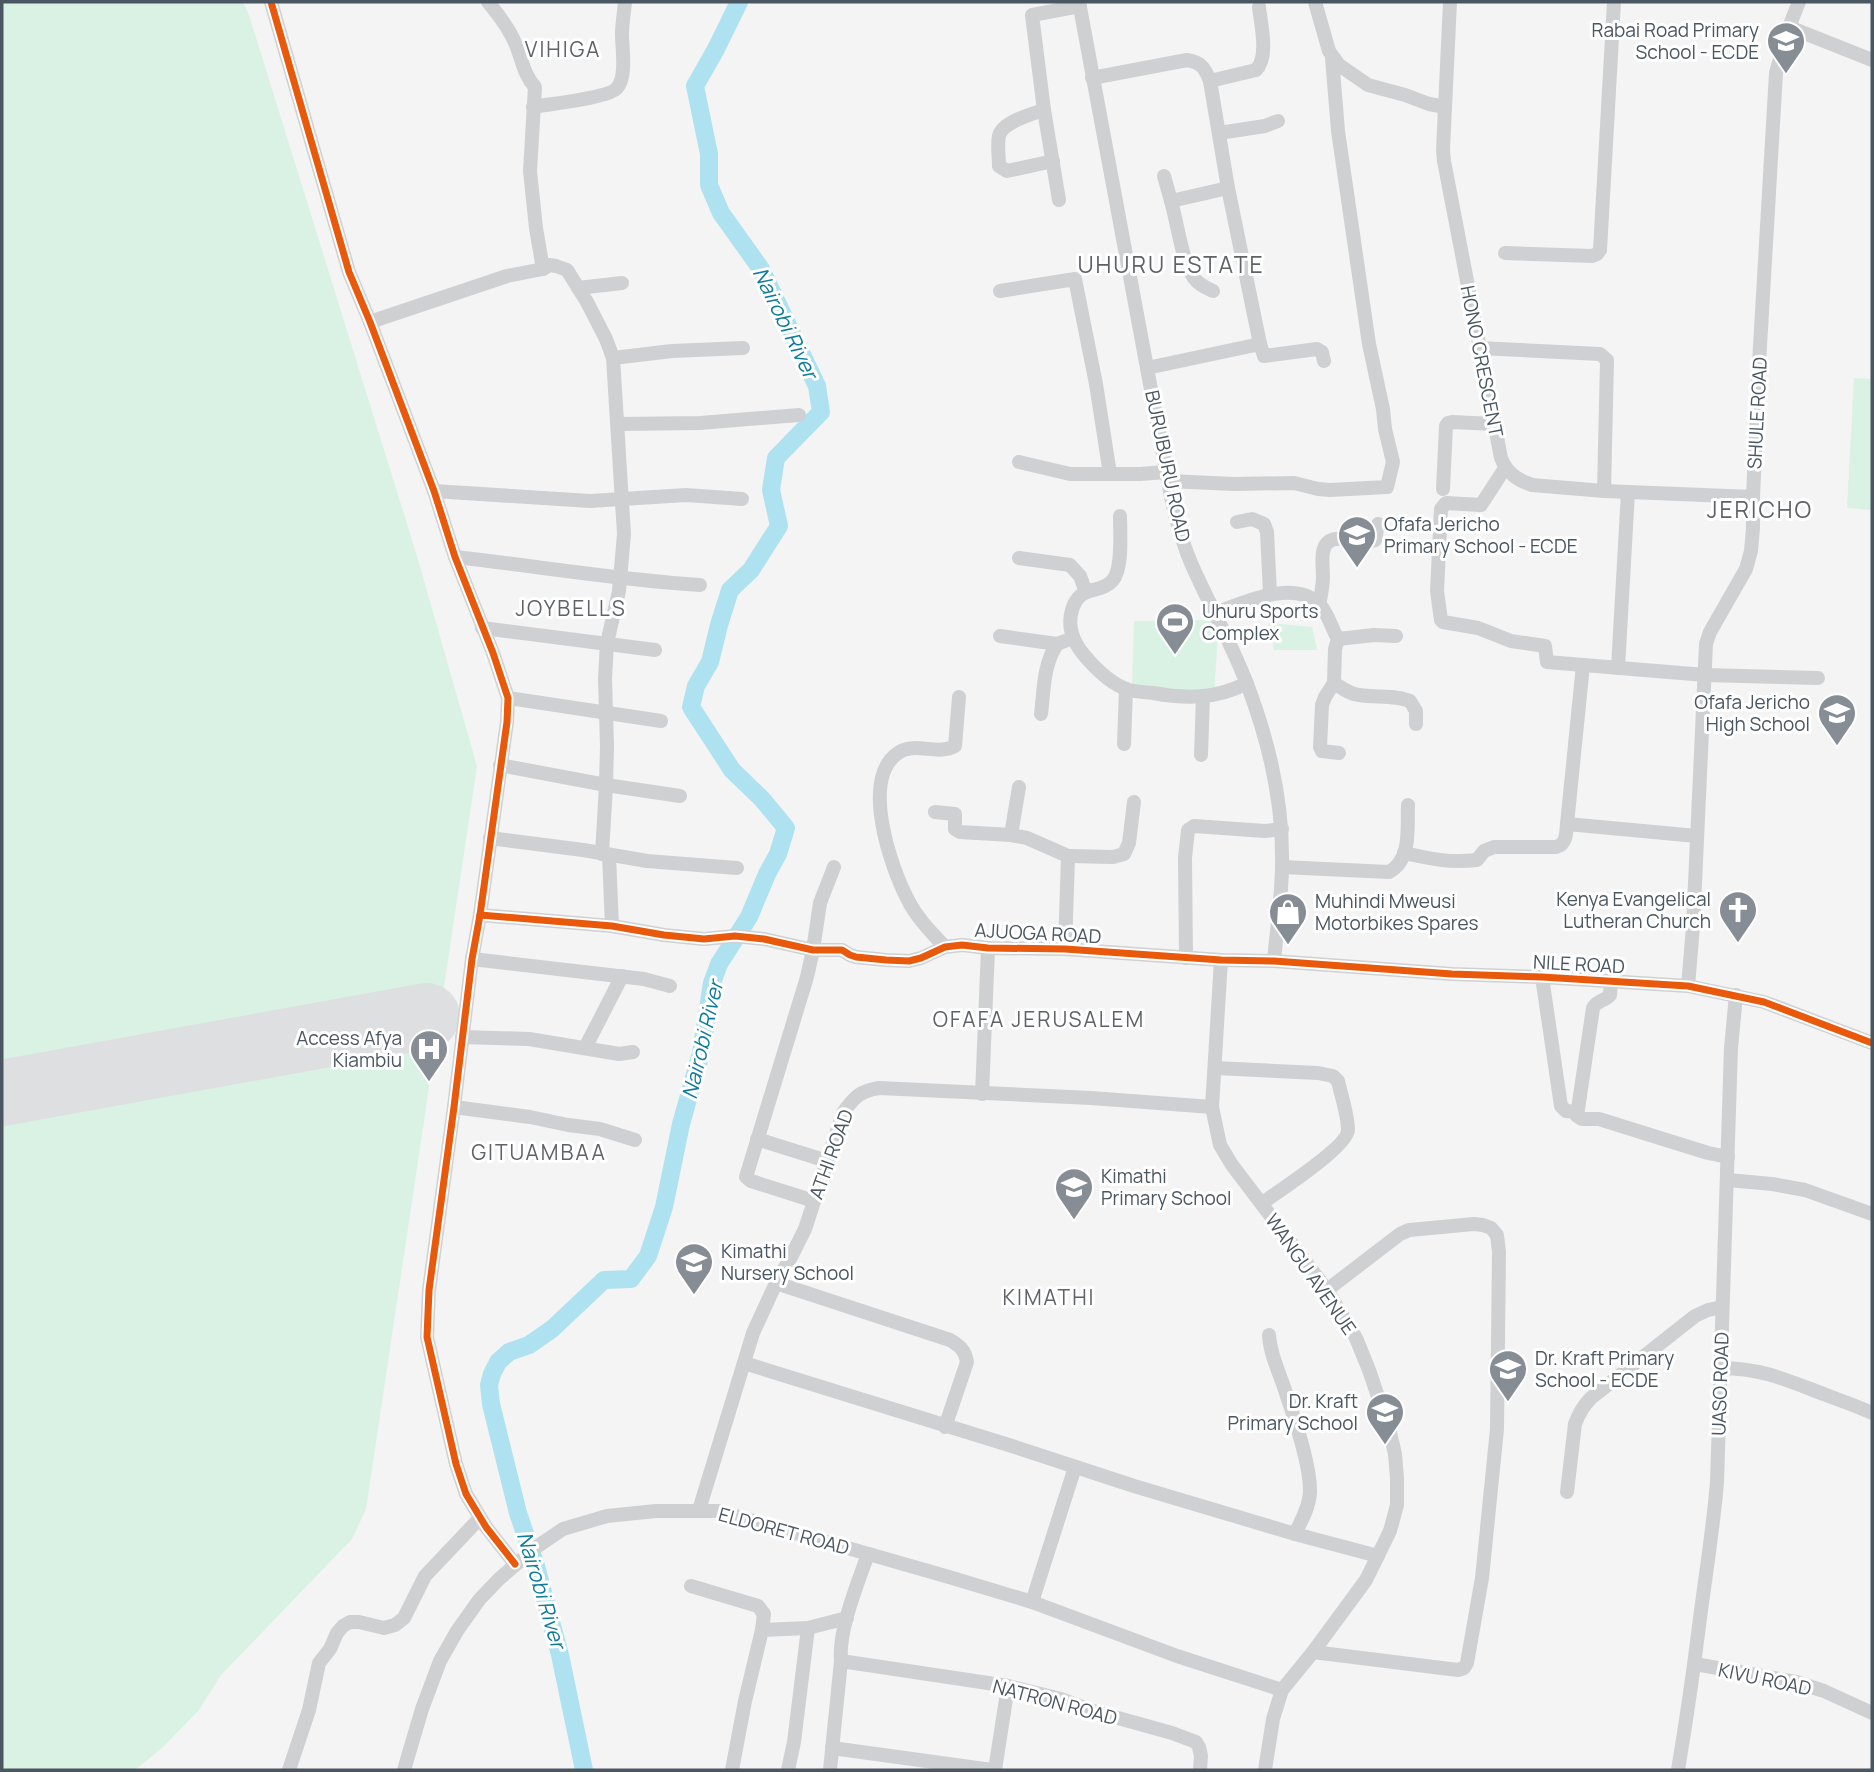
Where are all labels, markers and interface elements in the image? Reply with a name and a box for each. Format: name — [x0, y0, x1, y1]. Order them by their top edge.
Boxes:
place label: Rabai Road Primary School - ECDE — [1591, 17, 1759, 65]
school or university icon: Rabai Road Primary School - ECDE — [1765, 20, 1807, 75]
district label: VIHIGA — [525, 35, 601, 63]
district label: UHURU ESTATE — [1077, 248, 1265, 280]
water label: Nairobi River — [747, 262, 826, 385]
street label: HONO CRESCENT — [1455, 283, 1510, 440]
street label: SHULE ROAD — [1741, 356, 1773, 470]
street label: BURUBURU ROAD — [1139, 388, 1197, 544]
district label: JERICHO — [1707, 493, 1813, 525]
place label: Ofafa Jericho Primary School - ECDE — [1384, 511, 1578, 559]
school or university icon: Ofafa Jericho Primary School - ECDE — [1336, 514, 1378, 569]
district label: JOYBELLS — [515, 594, 627, 622]
place label: Uhuru Sports Complex — [1202, 598, 1319, 646]
sports icon: Uhuru Sports Complex — [1154, 601, 1196, 656]
place label: Ofafa Jericho High School — [1694, 689, 1810, 737]
school or university icon: Ofafa Jericho High School — [1816, 692, 1858, 747]
place label: Kenya Evangelical Lutheran Church — [1556, 886, 1711, 934]
place label: Muhindi Mweusi Motorbikes Spares — [1315, 888, 1479, 936]
church icon: Kenya Evangelical Lutheran Church — [1717, 889, 1759, 944]
shop icon: Muhindi Mweusi Motorbikes Spares — [1267, 891, 1309, 946]
street label: AJUOGA ROAD — [974, 917, 1102, 949]
street label: NILE ROAD — [1532, 949, 1626, 979]
water label: Nairobi River — [675, 976, 730, 1102]
district label: OFAFA JERUSALEM — [933, 1005, 1145, 1033]
place label: Access Afya Kiambiu — [296, 1025, 402, 1073]
hospital icon: Access Afya Kiambiu — [408, 1028, 450, 1083]
street label: ATHI ROAD — [803, 1106, 859, 1202]
district label: GITUAMBAA — [471, 1138, 607, 1166]
place label: Kimathi Primary School — [1101, 1163, 1231, 1211]
school or university icon: Kimathi Primary School — [1053, 1166, 1095, 1221]
street label: WANGU AVENUE — [1260, 1208, 1362, 1340]
place label: Kimathi Nursery School — [721, 1238, 854, 1286]
school or university icon: Kimathi Nursery School — [673, 1241, 715, 1296]
district label: KIMATHI — [1003, 1283, 1095, 1311]
street label: UASO ROAD — [1705, 1332, 1735, 1436]
place label: Dr. Kraft Primary School - ECDE — [1535, 1345, 1674, 1393]
school or university icon: Dr. Kraft Primary School - ECDE — [1487, 1348, 1529, 1403]
place label: Dr. Kraft Primary School — [1228, 1388, 1358, 1436]
school or university icon: Dr. Kraft Primary School — [1364, 1391, 1406, 1446]
street label: ELDORET ROAD — [716, 1501, 852, 1561]
water label: Nairobi River — [511, 1528, 574, 1654]
street label: KIVU ROAD — [1716, 1656, 1814, 1702]
street label: NATRON ROAD — [990, 1673, 1120, 1731]

